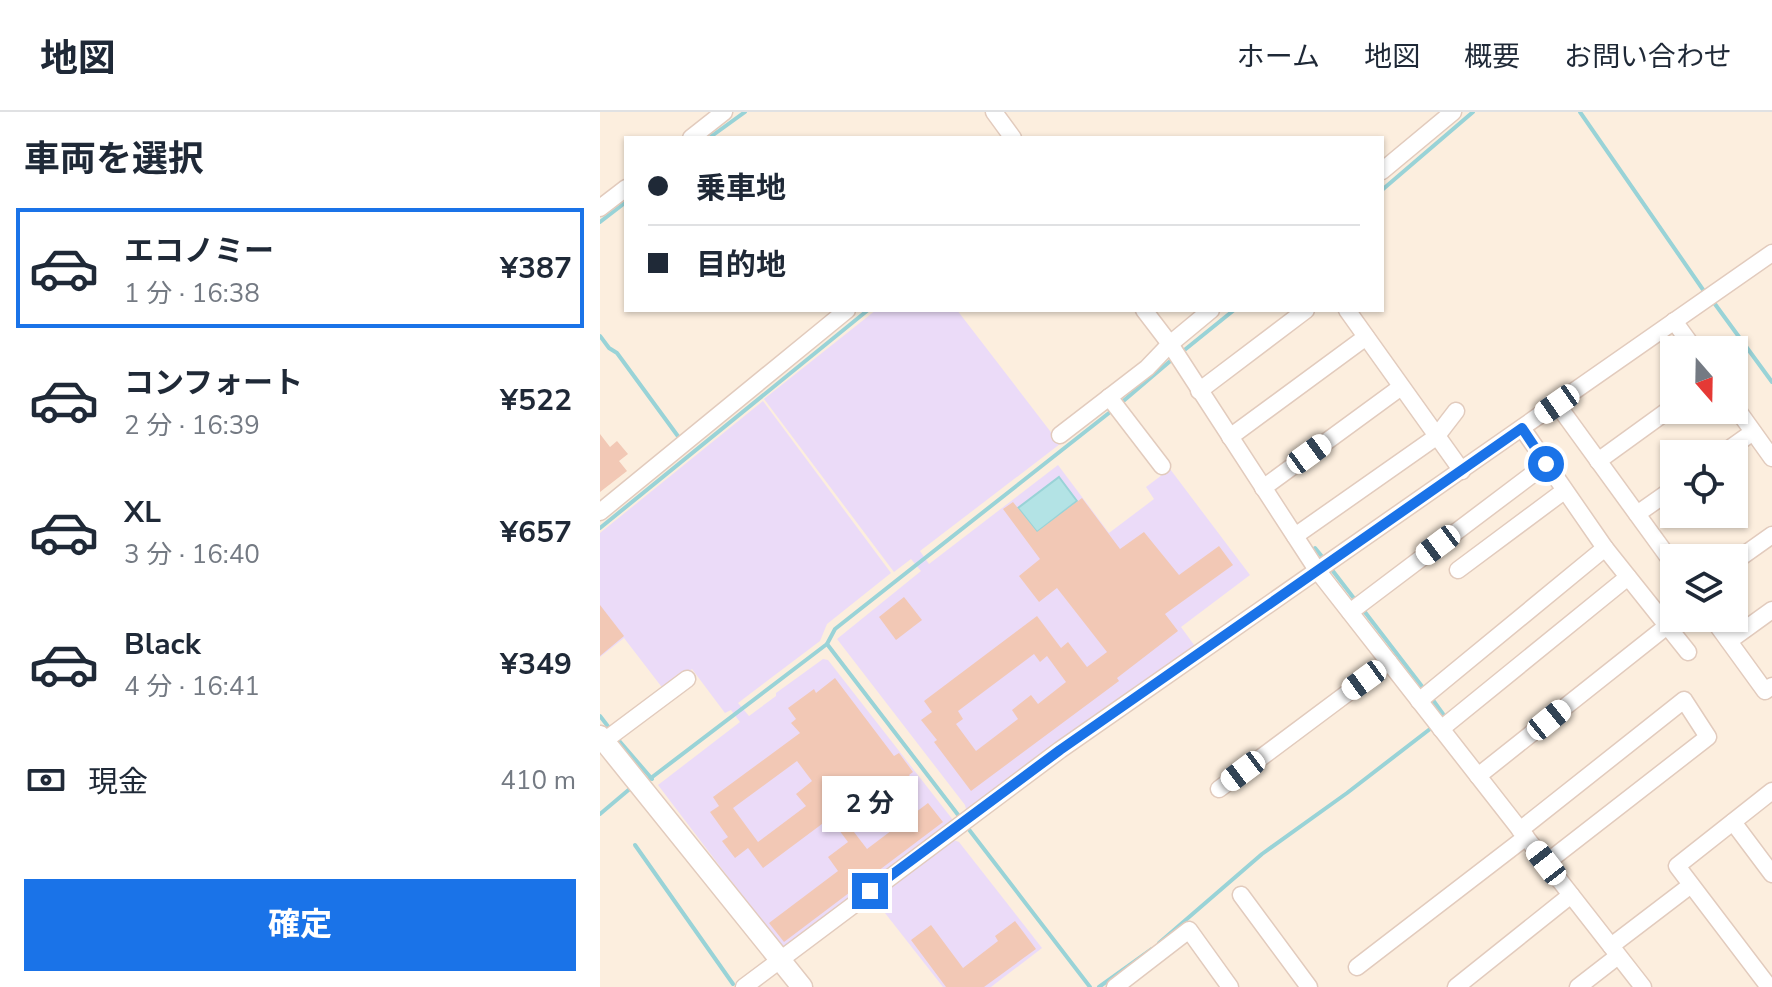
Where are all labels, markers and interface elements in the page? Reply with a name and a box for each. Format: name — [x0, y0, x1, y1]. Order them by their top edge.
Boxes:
text: 地図 — [40, 33, 116, 84]
text: ホーム — [1237, 38, 1320, 76]
text: 地図 — [1364, 38, 1420, 76]
text: 概要 — [1464, 38, 1520, 76]
text: お問い合わせ — [1564, 38, 1732, 76]
text: 車両を選択 — [24, 135, 204, 184]
text: 乗車地 — [696, 168, 786, 209]
text: エコノミー — [124, 231, 274, 272]
icon: car — [28, 232, 100, 304]
text: 目的地 — [696, 245, 786, 286]
text: ¥387 — [500, 248, 572, 289]
text: 1 分 · 16:38 — [124, 276, 260, 311]
north arrow — [1660, 336, 1748, 424]
map controls — [1660, 336, 1748, 632]
text: コンフォート — [124, 363, 303, 404]
icon: car — [28, 364, 100, 436]
text: ¥522 — [500, 380, 572, 421]
car — [1530, 380, 1584, 428]
text: 2 分 · 16:39 — [124, 408, 260, 443]
car — [1283, 430, 1335, 478]
button: locate — [1660, 440, 1748, 528]
route start — [1528, 446, 1564, 482]
text: XL — [124, 492, 161, 533]
icon: car — [28, 496, 100, 568]
text: ¥657 — [500, 512, 572, 553]
car — [1412, 521, 1464, 569]
text: 3 分 · 16:40 — [124, 537, 260, 572]
button: layers — [1660, 544, 1748, 632]
text: Black — [124, 624, 201, 665]
icon: car — [28, 628, 100, 700]
text: ¥349 — [500, 644, 572, 685]
car — [1338, 656, 1390, 704]
text: 4 分 · 16:41 — [124, 669, 260, 704]
car — [1523, 696, 1575, 744]
car — [1217, 747, 1269, 795]
icon: cash — [24, 758, 68, 802]
text: 現金 — [88, 762, 148, 803]
text: 410 m — [500, 763, 576, 798]
callout: 2 分 — [822, 775, 918, 831]
text: 2 分 — [846, 786, 894, 821]
car — [1522, 837, 1570, 889]
route end — [852, 873, 888, 909]
button: 確定 — [24, 879, 576, 971]

